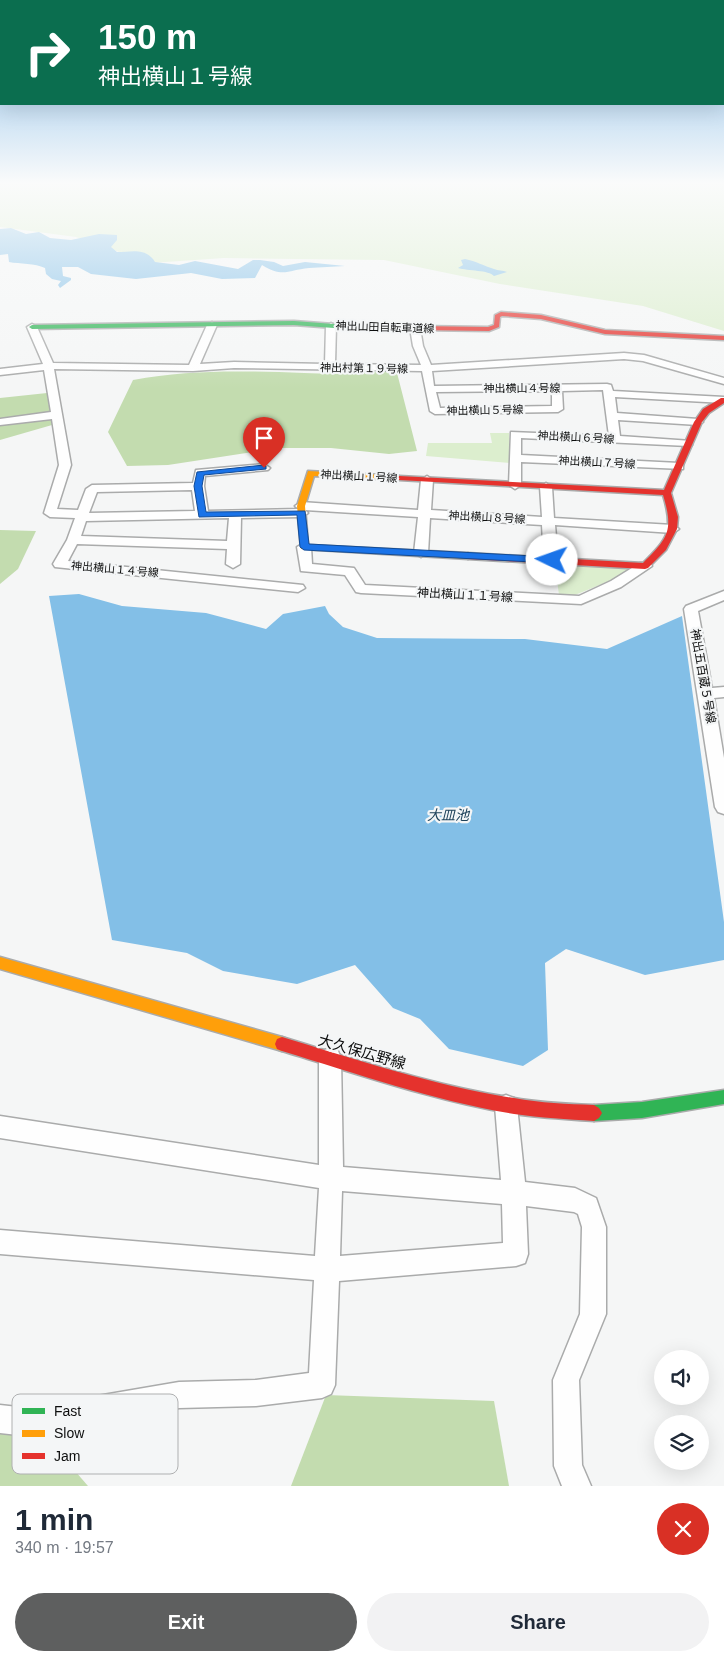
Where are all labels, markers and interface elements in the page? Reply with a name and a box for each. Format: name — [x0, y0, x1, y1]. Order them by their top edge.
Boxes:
text: 150 m — [98, 17, 197, 56]
icon: right — [15, 20, 80, 85]
text: 神出横山１号線 — [98, 64, 252, 89]
street label: 神出山田自転車道線 — [335, 319, 435, 335]
street label: 神出村第１９号線 — [320, 361, 408, 375]
street label: 神出横山４号線 — [484, 382, 561, 394]
street label: 神出横山５号線 — [446, 403, 524, 417]
pin — [243, 417, 285, 468]
icon: arrive — [250, 424, 278, 452]
street label: 神出横山６号線 — [537, 429, 615, 445]
street label: 神出横山７号線 — [558, 454, 636, 470]
street label: 神出横山１号線 — [320, 468, 398, 484]
street label: 神出横山８号線 — [448, 509, 526, 525]
position arrow — [525, 533, 577, 585]
street label: 神出横山１４号線 — [71, 559, 159, 579]
street label: 神出横山１１号線 — [417, 585, 513, 605]
street label: 神出五百蔵５号線 — [688, 628, 718, 724]
water label: 大皿池 — [427, 807, 471, 823]
street label: 大久保広野線 — [317, 1031, 408, 1072]
map controls — [654, 1350, 709, 1470]
button: sound — [654, 1350, 709, 1405]
legend — [12, 1394, 178, 1474]
text: Fast — [54, 1403, 81, 1419]
button: layers — [654, 1415, 709, 1470]
text: Slow — [54, 1425, 85, 1441]
text: Jam — [54, 1448, 80, 1464]
text: 1 min — [15, 1503, 93, 1536]
button: close — [657, 1503, 709, 1555]
text: 340 m · 19:57 — [15, 1539, 114, 1556]
button: Exit — [15, 1593, 357, 1651]
button: Share — [367, 1593, 709, 1651]

